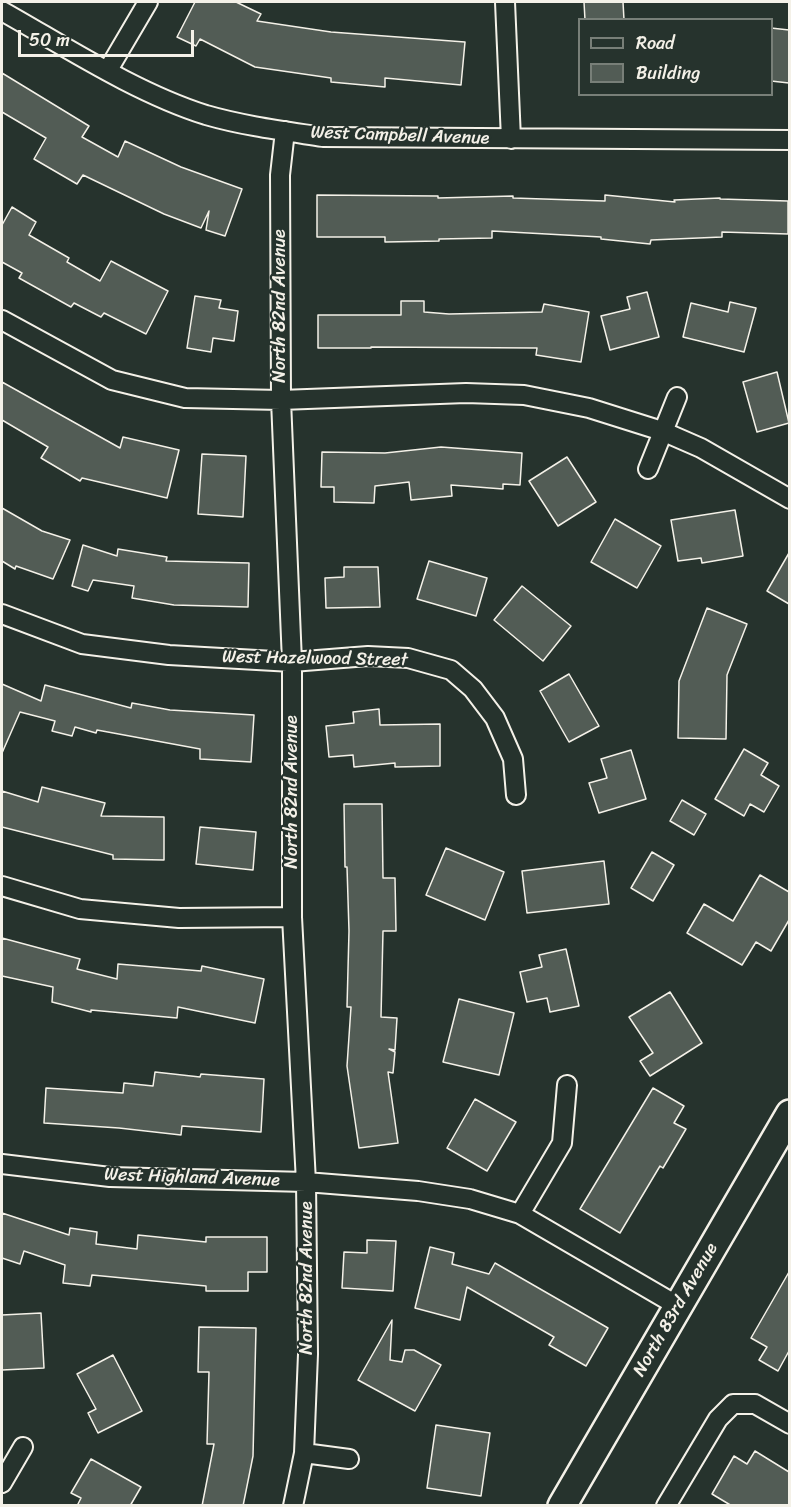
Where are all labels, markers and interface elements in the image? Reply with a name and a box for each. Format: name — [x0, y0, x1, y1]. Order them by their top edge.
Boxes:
scale bar — [21, 18, 196, 56]
legend — [578, 18, 773, 96]
text: 50 m — [29, 24, 70, 56]
text: Road — [636, 27, 675, 59]
text: Building — [636, 57, 700, 89]
street label: West Campbell Avenue — [310, 122, 490, 150]
street label: North 82nd Avenue — [269, 229, 291, 383]
street label: West Hazelwood Street — [222, 647, 408, 671]
street label: North 82nd Avenue — [281, 715, 303, 869]
street label: West Highland Avenue — [104, 1164, 280, 1192]
street label: North 82nd Avenue — [296, 1201, 318, 1355]
street label: North 83rd Avenue — [629, 1239, 723, 1381]

